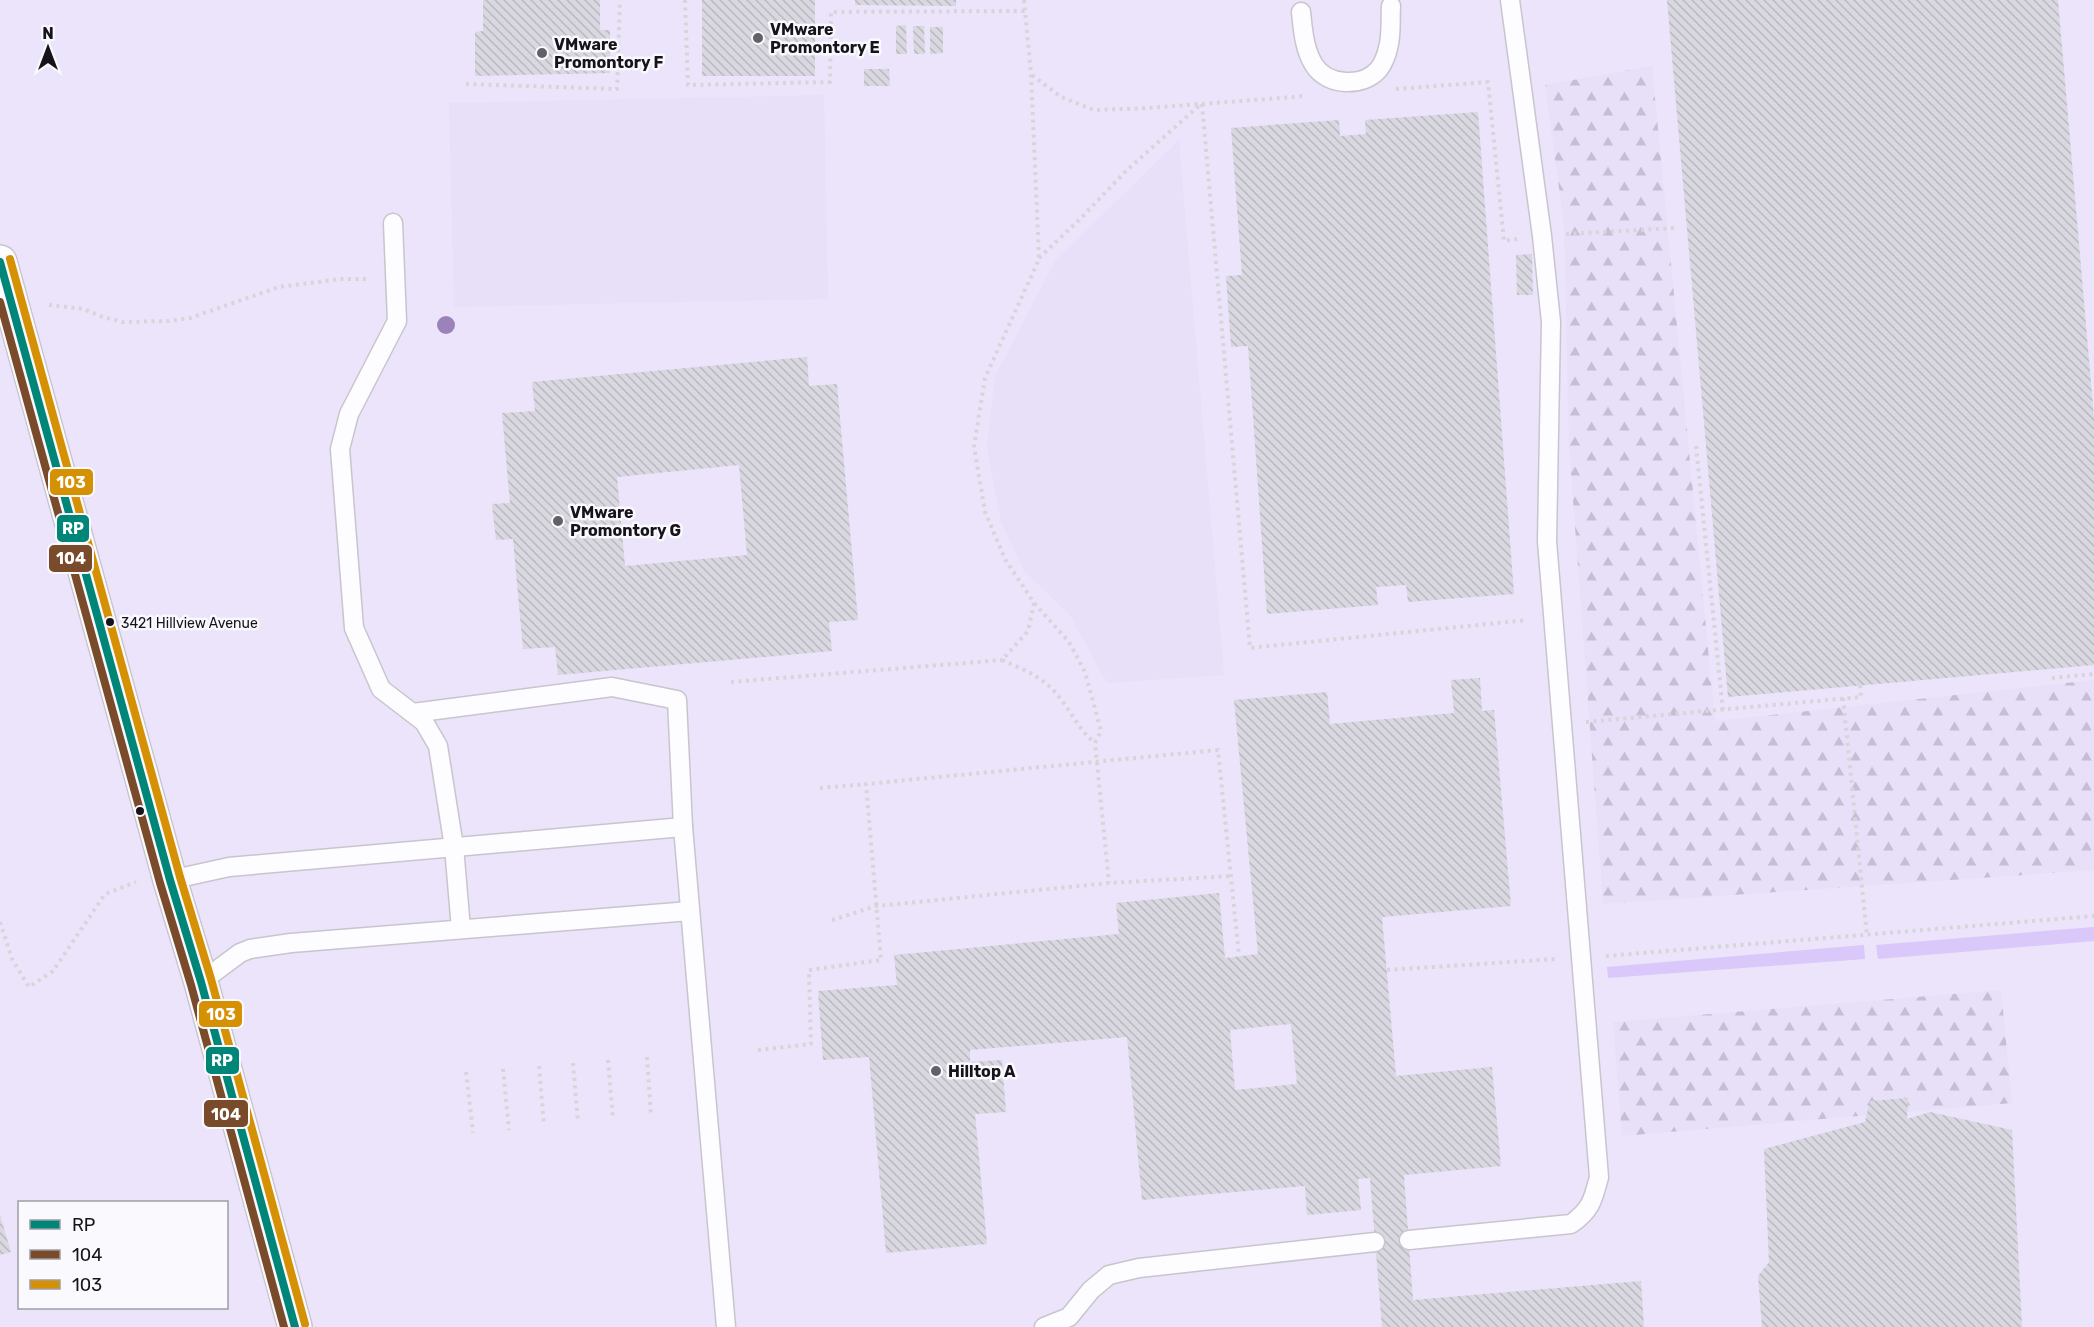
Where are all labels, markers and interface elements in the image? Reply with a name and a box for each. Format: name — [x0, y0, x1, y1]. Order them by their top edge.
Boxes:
north arrow — [18, 18, 78, 78]
place label: VMware Promontory E — [770, 20, 880, 57]
text: N — [42, 24, 54, 43]
marker: VMware Promontory E — [751, 31, 765, 45]
place label: VMware Promontory F — [554, 35, 663, 72]
marker: VMware Promontory F — [535, 46, 549, 60]
line badge: 103 — [49, 468, 94, 496]
text: 103 — [56, 473, 86, 492]
place label: VMware Promontory G — [570, 503, 681, 540]
line badge: RP — [56, 514, 90, 543]
marker: VMware Promontory G — [551, 514, 565, 528]
text: RP — [62, 519, 84, 538]
line badge: 104 — [48, 544, 93, 573]
text: 104 — [56, 549, 86, 568]
place label: 3421 Hillview Avenue — [121, 615, 258, 632]
marker: 3421 Hillview Avenue — [104, 616, 116, 628]
unlabelled marker — [134, 805, 146, 817]
line badge: 103 — [198, 1000, 243, 1028]
text: 103 — [206, 1005, 236, 1024]
line badge: RP — [205, 1046, 240, 1075]
text: RP — [211, 1051, 233, 1070]
place label: Hilltop A — [948, 1062, 1016, 1081]
marker: Hilltop A — [929, 1064, 943, 1078]
line badge: 104 — [203, 1099, 249, 1128]
text: 104 — [211, 1105, 241, 1124]
legend — [18, 1201, 228, 1309]
text: RP — [72, 1214, 95, 1236]
text: 104 — [72, 1244, 102, 1266]
text: 103 — [72, 1274, 102, 1296]

